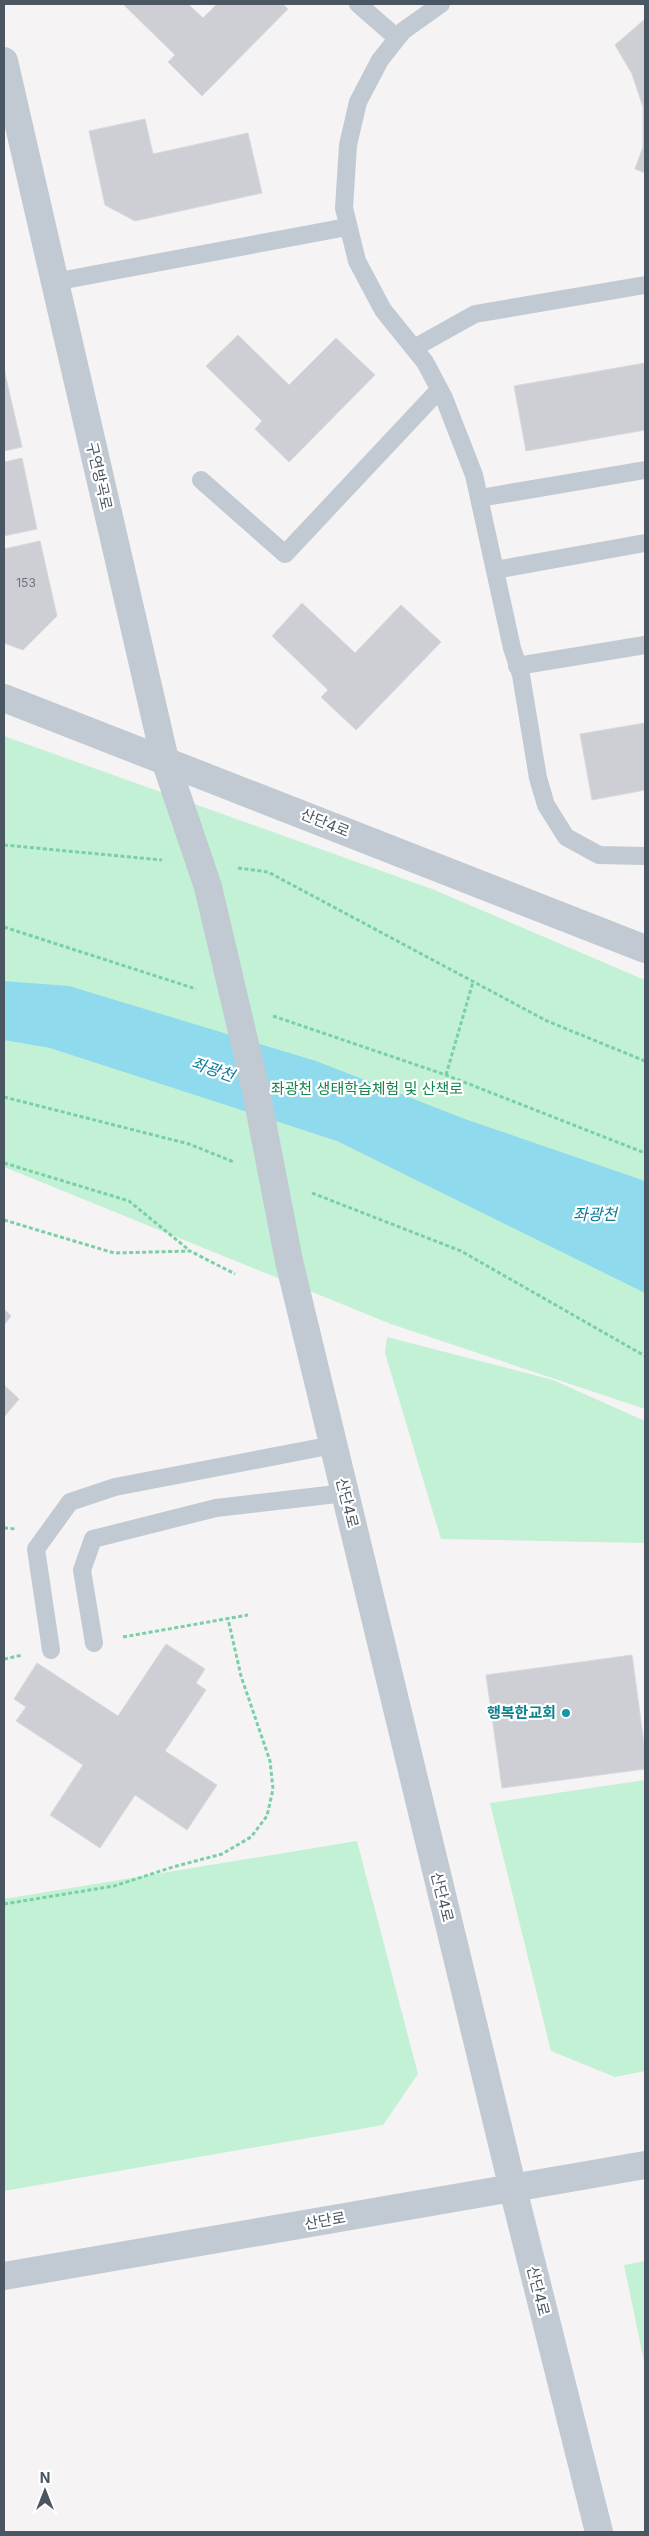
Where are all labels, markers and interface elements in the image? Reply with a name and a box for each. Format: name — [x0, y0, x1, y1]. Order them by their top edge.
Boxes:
street label: 구연방곡로 — [82, 440, 117, 512]
house number: 153 — [16, 575, 36, 590]
street label: 산단4로 — [298, 804, 352, 841]
water label: 좌광천 — [189, 1052, 239, 1086]
park label: 좌광천 생태학습체험 및 산책로 — [271, 1079, 463, 1098]
water label: 좌광천 — [573, 1204, 619, 1224]
street label: 산단4로 — [332, 1476, 363, 1530]
place label: 행복한교회 — [487, 1703, 556, 1722]
marker: 행복한교회 — [560, 1707, 572, 1719]
street label: 산단4로 — [427, 1870, 458, 1924]
street label: 산단로 — [303, 2208, 347, 2233]
street label: 산단4로 — [523, 2264, 554, 2318]
north arrow — [20, 2466, 70, 2516]
text: N — [40, 2469, 50, 2486]

